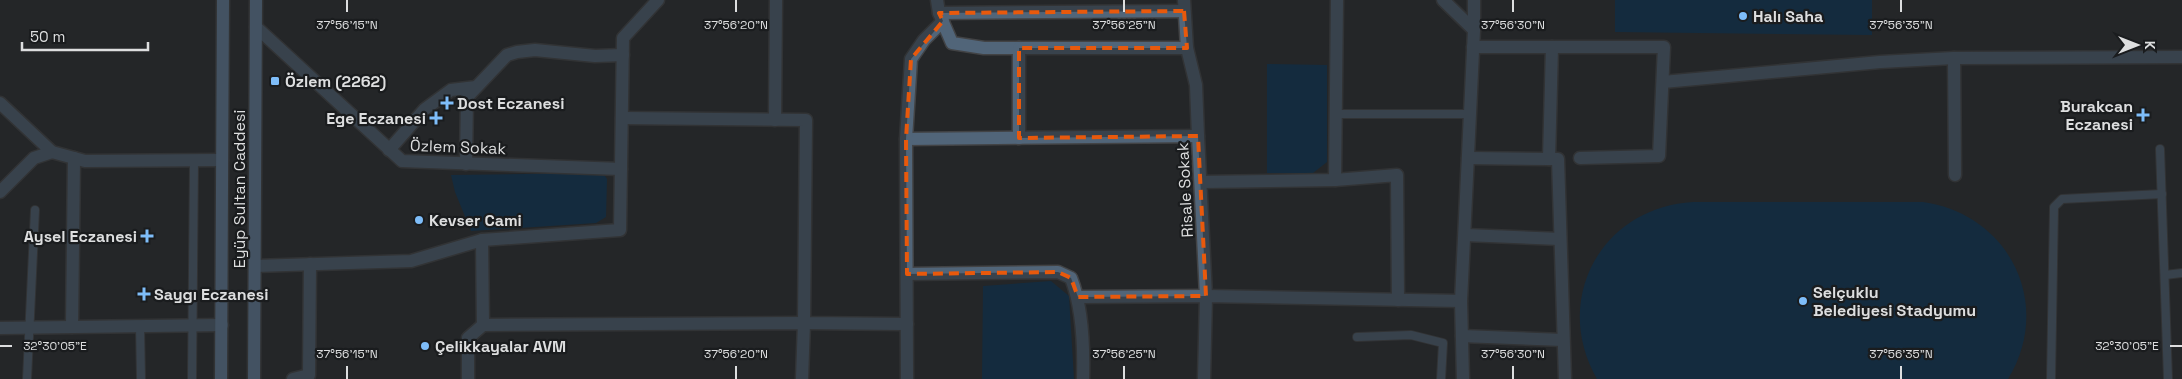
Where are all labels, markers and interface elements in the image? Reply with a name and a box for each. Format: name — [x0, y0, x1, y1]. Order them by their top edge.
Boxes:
place label: Halı Saha — [1753, 6, 1823, 27]
marker: Halı Saha — [1737, 10, 1749, 22]
text: 37°56'15"N — [316, 17, 378, 33]
text: 37°56'20"N — [704, 17, 768, 33]
text: 37°56'25"N — [1092, 17, 1156, 33]
text: 37°56'30"N — [1481, 17, 1545, 33]
text: 37°56'35"N — [1869, 17, 1933, 33]
scale bar — [22, 20, 149, 52]
north arrow — [2112, 20, 2162, 70]
text: 50 m — [30, 27, 65, 46]
text: K — [2141, 41, 2159, 50]
place label: Özlem (2262) — [285, 71, 386, 92]
marker: Özlem (2262) — [269, 75, 281, 87]
place label: Dost Eczanesi — [457, 93, 564, 114]
place label: Burakcan Eczanesi — [2060, 96, 2133, 135]
marker: Dost Eczanesi — [441, 97, 453, 109]
place label: Ege Eczanesi — [326, 108, 426, 129]
marker: Burakcan Eczanesi — [2137, 109, 2149, 121]
street label: Eyüp Sultan Caddesi — [229, 110, 250, 268]
marker: Ege Eczanesi — [430, 112, 442, 124]
street label: Özlem Sokak — [410, 135, 507, 159]
street label: Risale Sokak — [1172, 142, 1198, 238]
place label: Kevser Cami — [429, 210, 522, 231]
marker: Kevser Cami — [413, 214, 425, 226]
place label: Aysel Eczanesi — [24, 226, 137, 247]
marker: Aysel Eczanesi — [141, 230, 153, 242]
place label: Selçuklu Belediyesi Stadyumu — [1813, 282, 1976, 321]
place label: Saygı Eczanesi — [154, 284, 268, 305]
marker: Saygı Eczanesi — [138, 288, 150, 300]
marker: Selçuklu Belediyesi Stadyumu — [1797, 295, 1809, 307]
place label: Çelikkayalar AVM — [435, 336, 566, 357]
text: 32°30'05"E — [23, 338, 87, 354]
text: 32°30'05"E — [2095, 338, 2159, 354]
marker: Çelikkayalar AVM — [419, 340, 431, 352]
text: 37°56'15"N — [316, 346, 378, 362]
text: 37°56'20"N — [704, 346, 768, 362]
text: 37°56'25"N — [1092, 346, 1156, 362]
text: 37°56'30"N — [1481, 346, 1545, 362]
text: 37°56'35"N — [1869, 346, 1933, 362]

